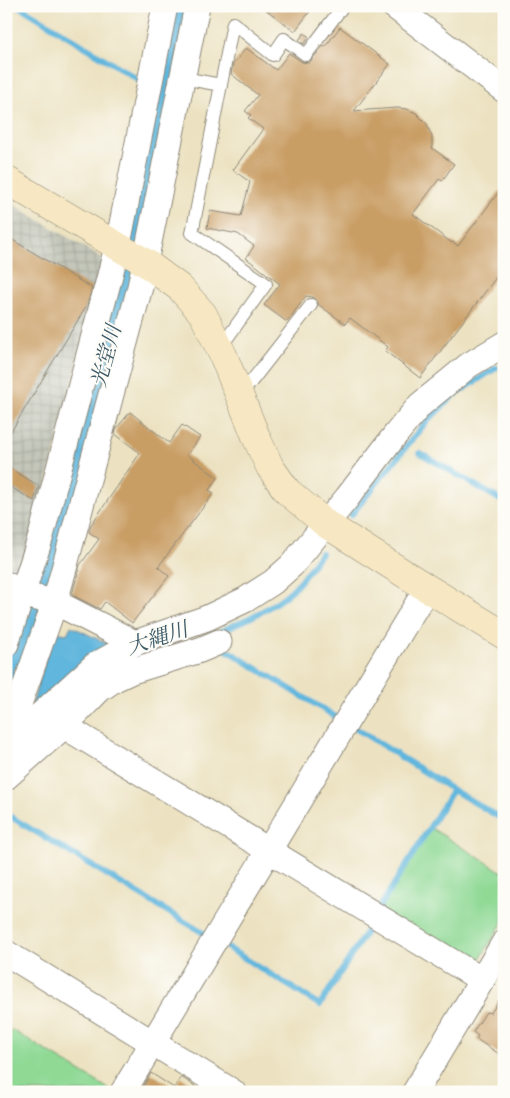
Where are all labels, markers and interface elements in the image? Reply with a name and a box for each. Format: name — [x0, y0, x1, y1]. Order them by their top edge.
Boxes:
water label: 光堂川 — [86, 321, 128, 390]
water label: 大縄川 — [123, 616, 193, 661]

